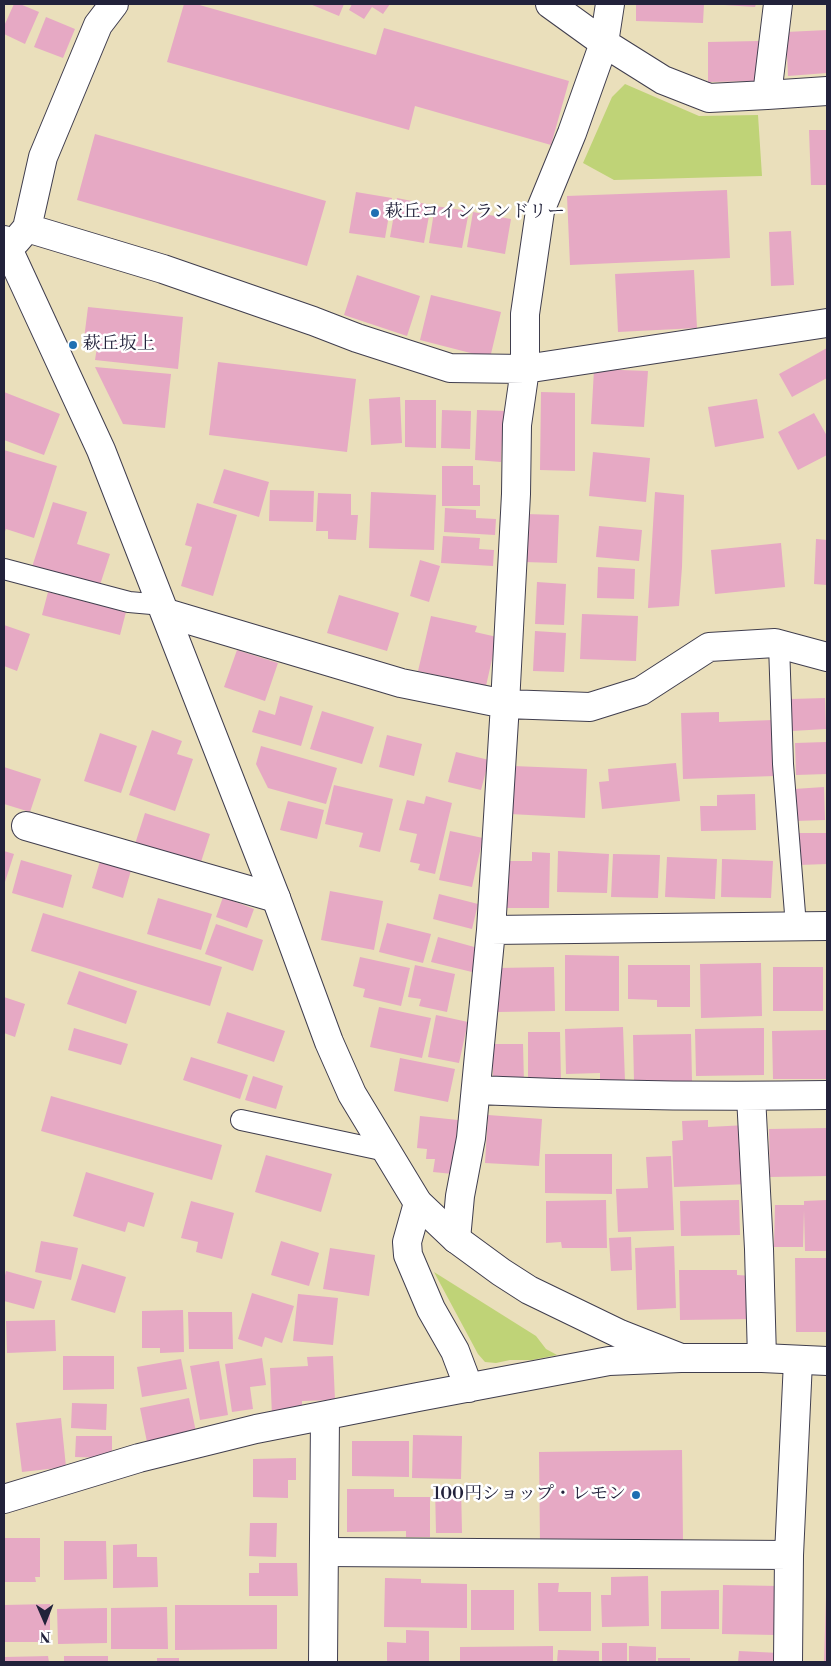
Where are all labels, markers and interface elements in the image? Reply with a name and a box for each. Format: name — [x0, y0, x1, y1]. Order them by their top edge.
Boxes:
place label: 萩丘コインランドリー — [385, 202, 565, 224]
marker: 萩丘コインランドリー — [369, 207, 381, 219]
place label: 萩丘坂上 — [83, 334, 155, 356]
marker: 萩丘坂上 — [67, 339, 79, 351]
place label: 100円ショップ・レモン — [433, 1484, 626, 1506]
marker: 100円ショップ・レモン — [630, 1489, 642, 1501]
north arrow — [20, 1596, 70, 1646]
text: N — [40, 1627, 51, 1645]

